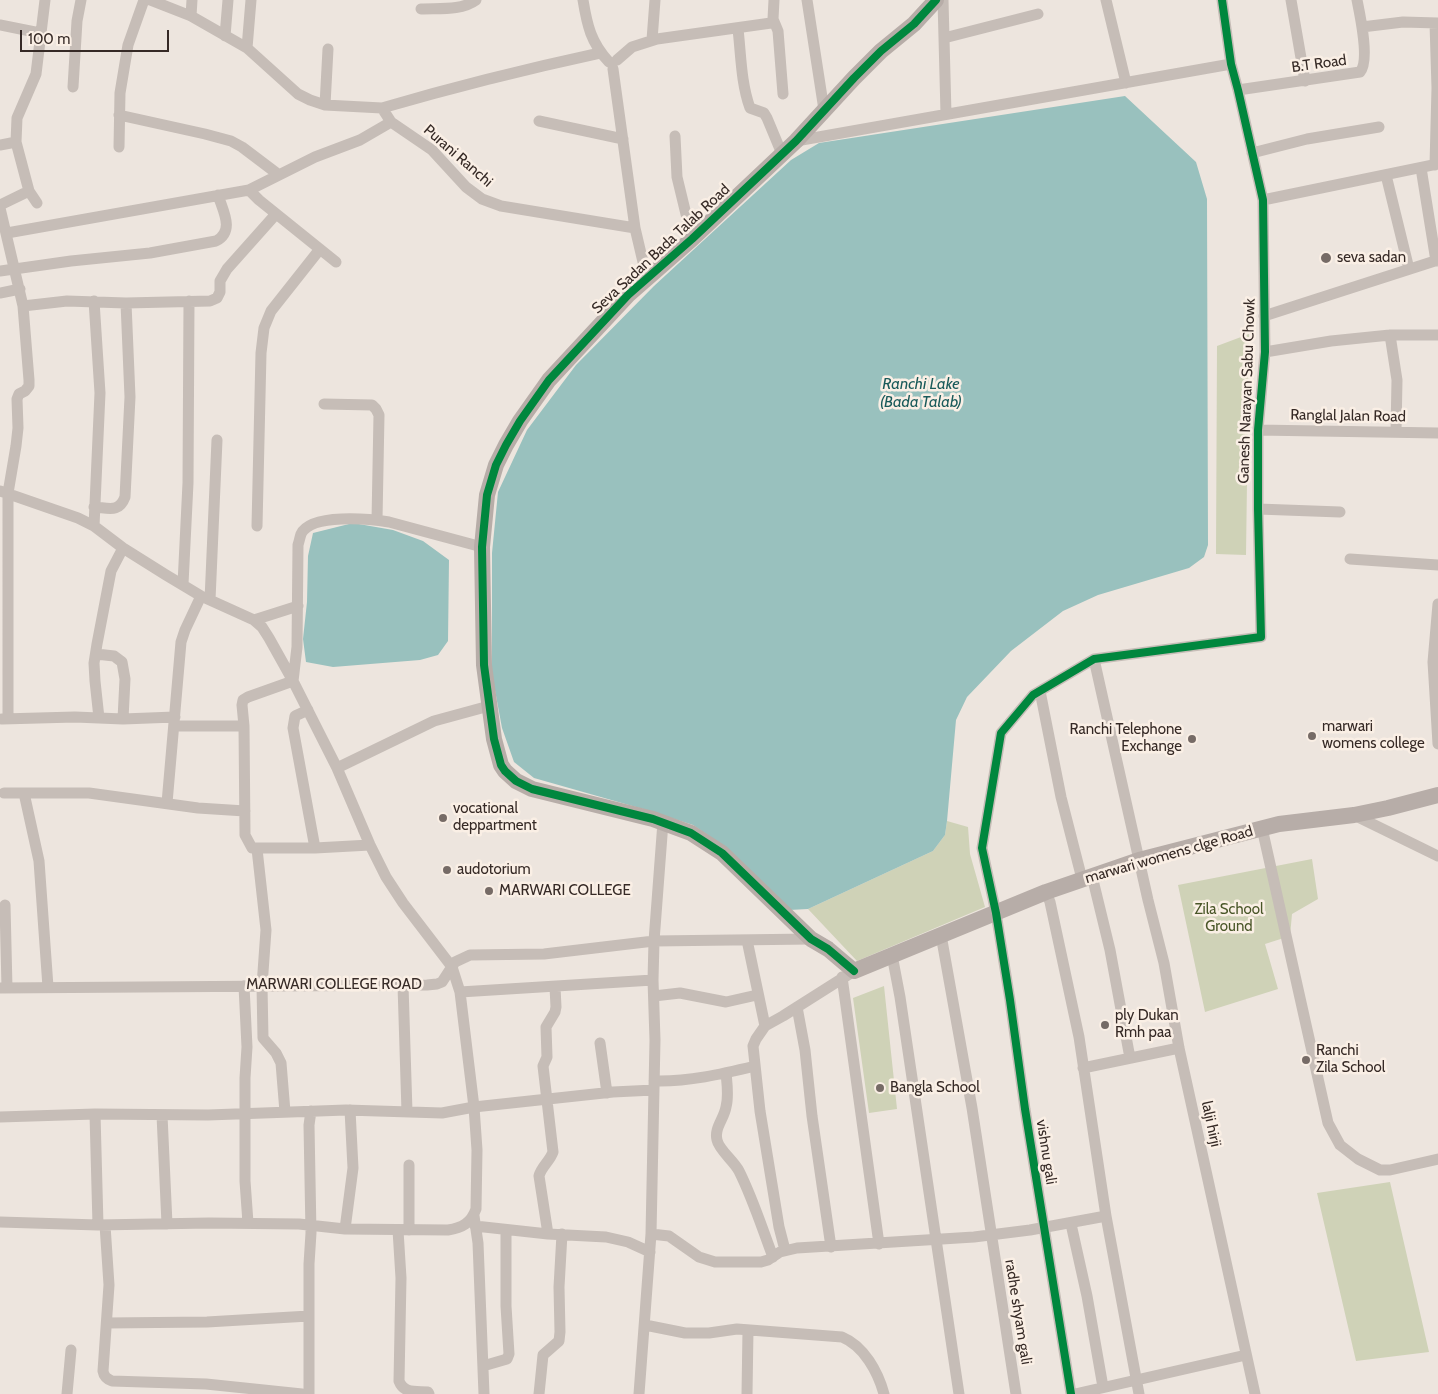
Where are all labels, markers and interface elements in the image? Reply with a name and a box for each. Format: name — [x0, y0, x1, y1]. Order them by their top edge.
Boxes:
scale bar — [22, 20, 171, 52]
text: 100 m — [28, 30, 70, 48]
street label: B.T Road — [1290, 51, 1348, 77]
street label: Purani Ranchi — [420, 121, 496, 191]
street label: Seva Sadan Bada Talab Road — [588, 180, 734, 318]
place label: seva sadan — [1337, 249, 1406, 267]
marker: seva sadan — [1319, 251, 1333, 265]
street label: Ganesh Narayan Sabu Chowk — [1235, 298, 1259, 484]
water label: Ranchi Lake (Bada Talab) — [880, 374, 962, 412]
street label: Ranglal Jalan Road — [1290, 406, 1406, 426]
place label: marwari womens college — [1322, 718, 1425, 753]
place label: Ranchi Telephone Exchange — [1070, 721, 1182, 756]
marker: marwari womens college — [1306, 730, 1318, 742]
marker: Ranchi Telephone Exchange — [1186, 733, 1198, 745]
place label: vocational deppartment — [453, 800, 537, 835]
marker: vocational deppartment — [437, 812, 449, 824]
street label: marwari womens clge Road — [1083, 822, 1255, 888]
place label: audotorium — [457, 861, 531, 879]
marker: audotorium — [441, 864, 453, 876]
place label: MARWARI COLLEGE — [499, 882, 631, 900]
marker: MARWARI COLLEGE — [483, 885, 495, 897]
park label: Zila School Ground — [1194, 901, 1264, 936]
street label: MARWARI COLLEGE ROAD — [246, 976, 422, 994]
place label: ply Dukan Rmh paa — [1115, 1007, 1179, 1042]
marker: ply Dukan Rmh paa — [1099, 1019, 1111, 1031]
place label: Ranchi Zila School — [1316, 1042, 1385, 1077]
marker: Ranchi Zila School — [1300, 1054, 1312, 1066]
place label: Bangla School — [890, 1079, 980, 1097]
marker: Bangla School — [874, 1082, 886, 1094]
street label: lalji hirji — [1197, 1099, 1225, 1149]
street label: vishnu gali — [1032, 1118, 1060, 1186]
street label: radhe shyam gali — [1001, 1258, 1035, 1366]

